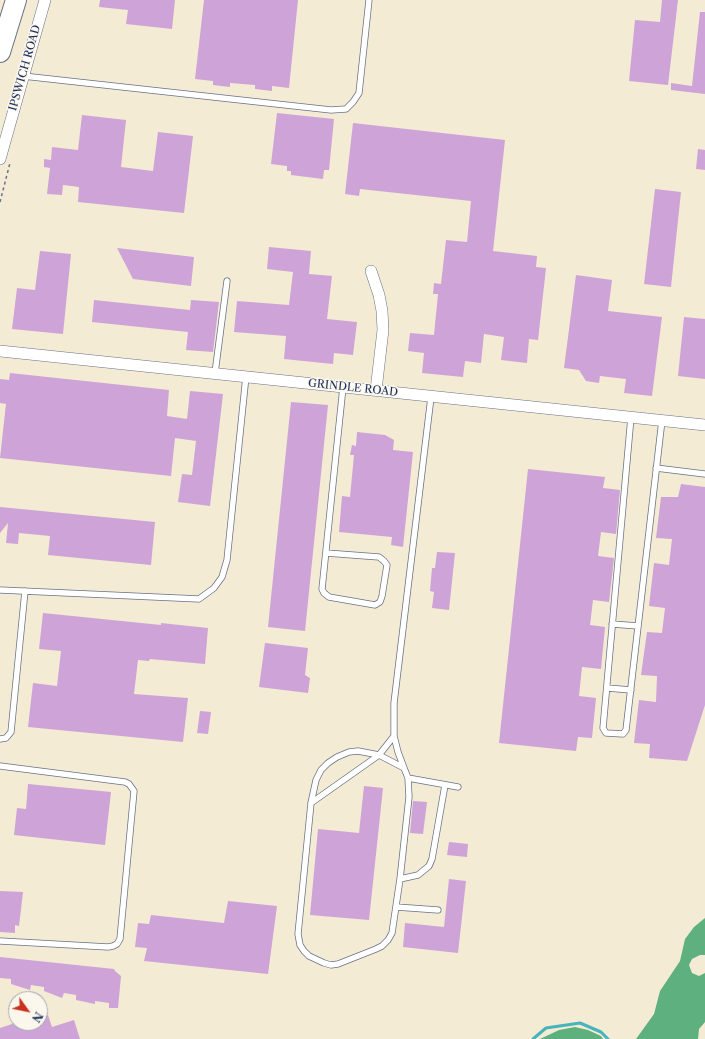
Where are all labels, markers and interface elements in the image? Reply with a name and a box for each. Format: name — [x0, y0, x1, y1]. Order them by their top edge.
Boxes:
street label: IPSWICH ROAD — [6, 24, 44, 112]
street label: GRINDLE ROAD — [307, 377, 399, 399]
north arrow — [8, 991, 48, 1031]
text: N — [29, 1009, 46, 1025]

